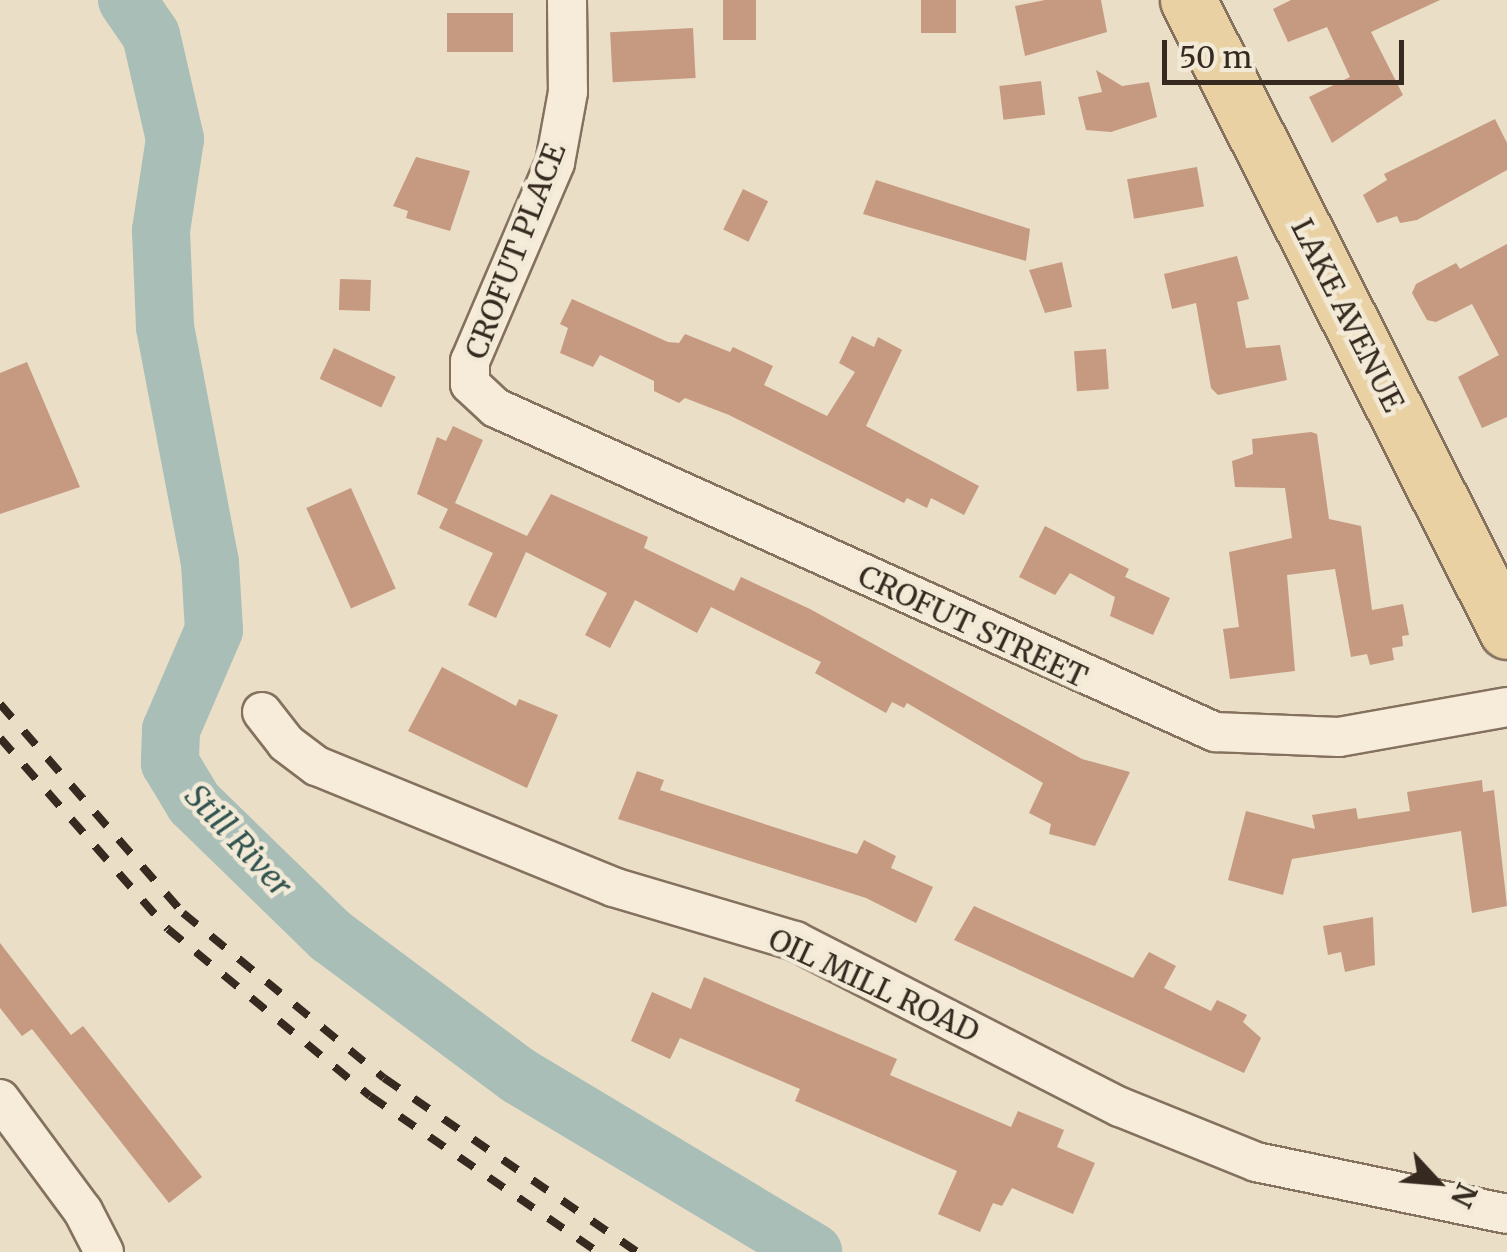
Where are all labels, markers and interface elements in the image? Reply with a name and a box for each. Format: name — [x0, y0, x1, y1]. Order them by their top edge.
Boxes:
scale bar — [1167, 20, 1410, 82]
text: 50 m — [1179, 38, 1252, 76]
street label: CROFUT PLACE — [457, 138, 573, 364]
street label: LAKE AVENUE — [1284, 213, 1412, 417]
street label: CROFUT STREET — [853, 557, 1093, 695]
water label: Still River — [177, 777, 299, 905]
street label: OIL MILL ROAD — [763, 921, 985, 1049]
north arrow — [1387, 1132, 1487, 1232]
text: N — [1443, 1177, 1485, 1213]

